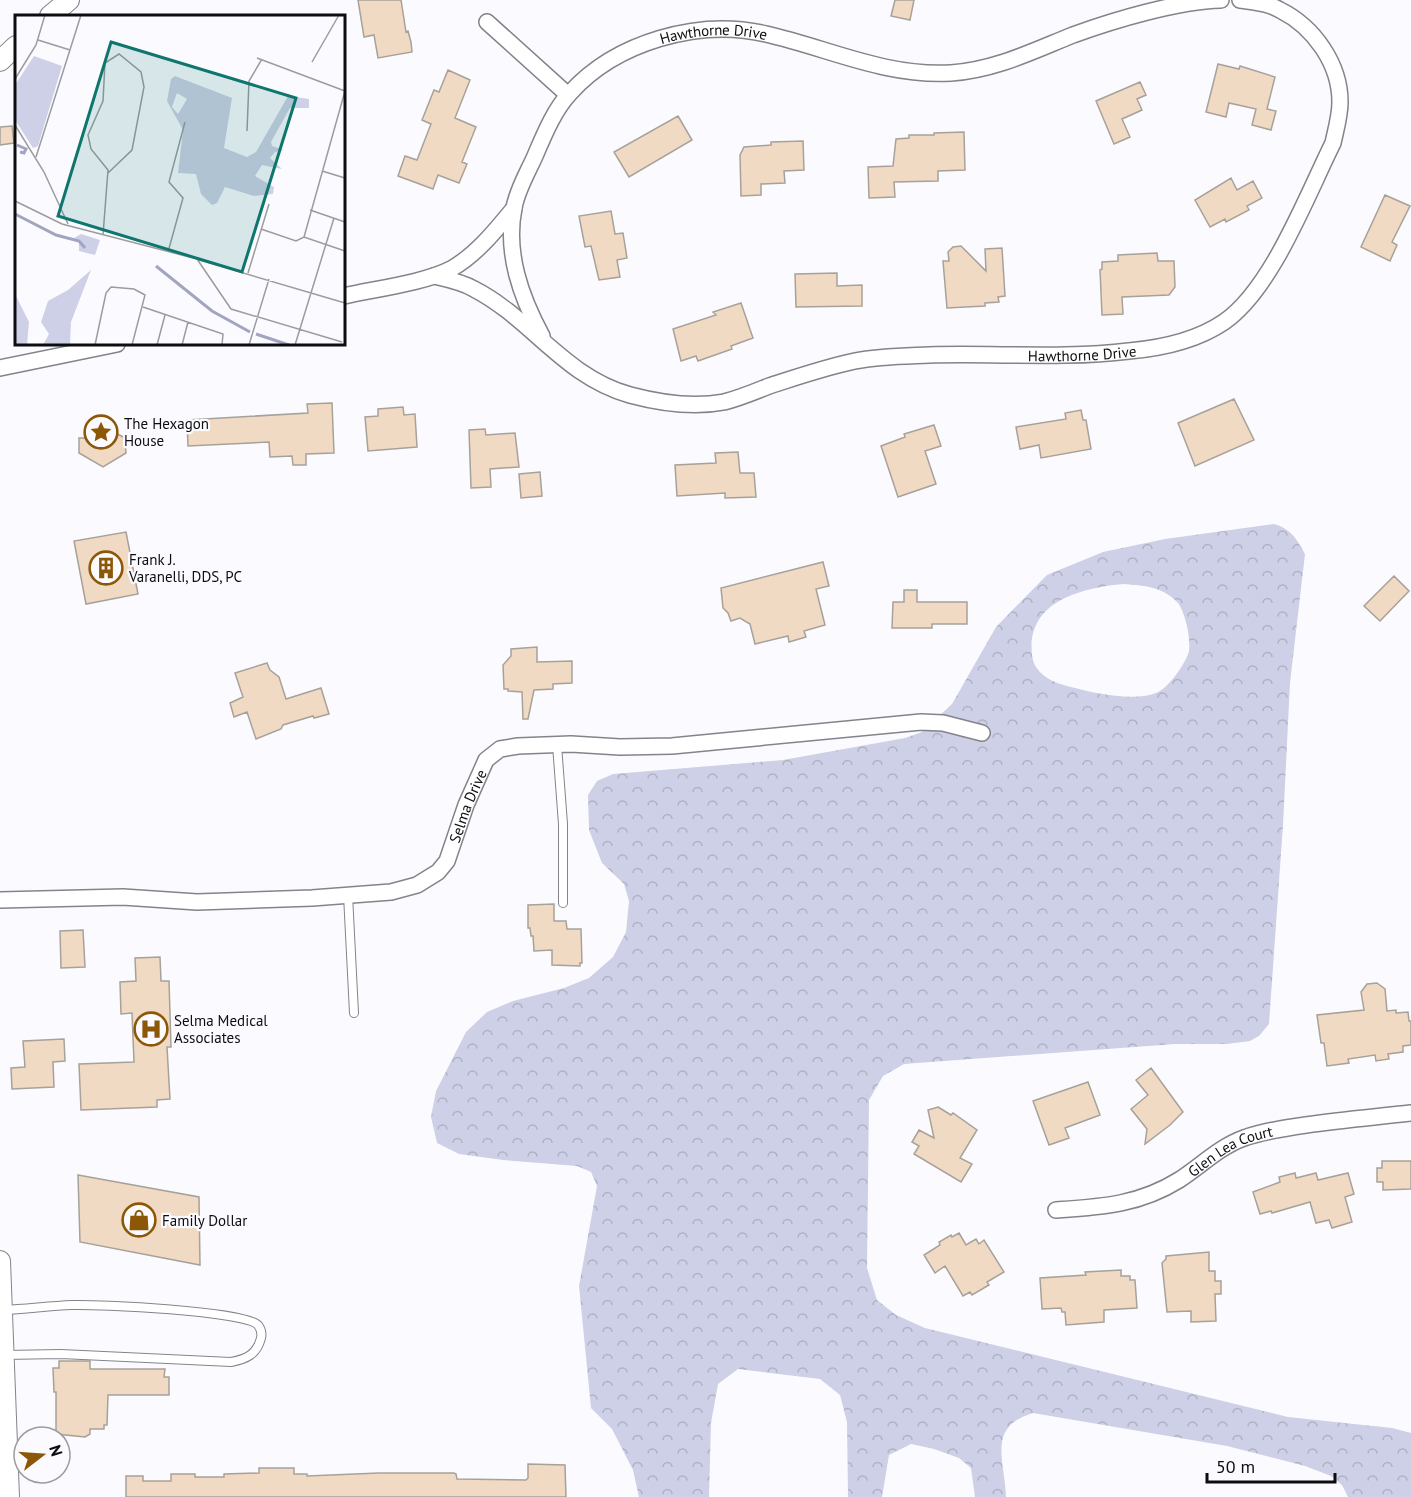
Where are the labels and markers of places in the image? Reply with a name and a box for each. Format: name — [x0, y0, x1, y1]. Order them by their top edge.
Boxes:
place icon: The Hexagon House — [83, 414, 119, 450]
place label: The Hexagon House — [124, 414, 209, 450]
building icon: Frank J. Varanelli, DDS, PC — [88, 550, 124, 586]
place label: Frank J. Varanelli, DDS, PC — [128, 550, 242, 586]
hospital icon: Selma Medical Associates — [133, 1011, 169, 1047]
place label: Selma Medical Associates — [174, 1011, 268, 1047]
shop icon: Family Dollar — [121, 1202, 157, 1238]
place label: Family Dollar — [162, 1211, 247, 1230]

